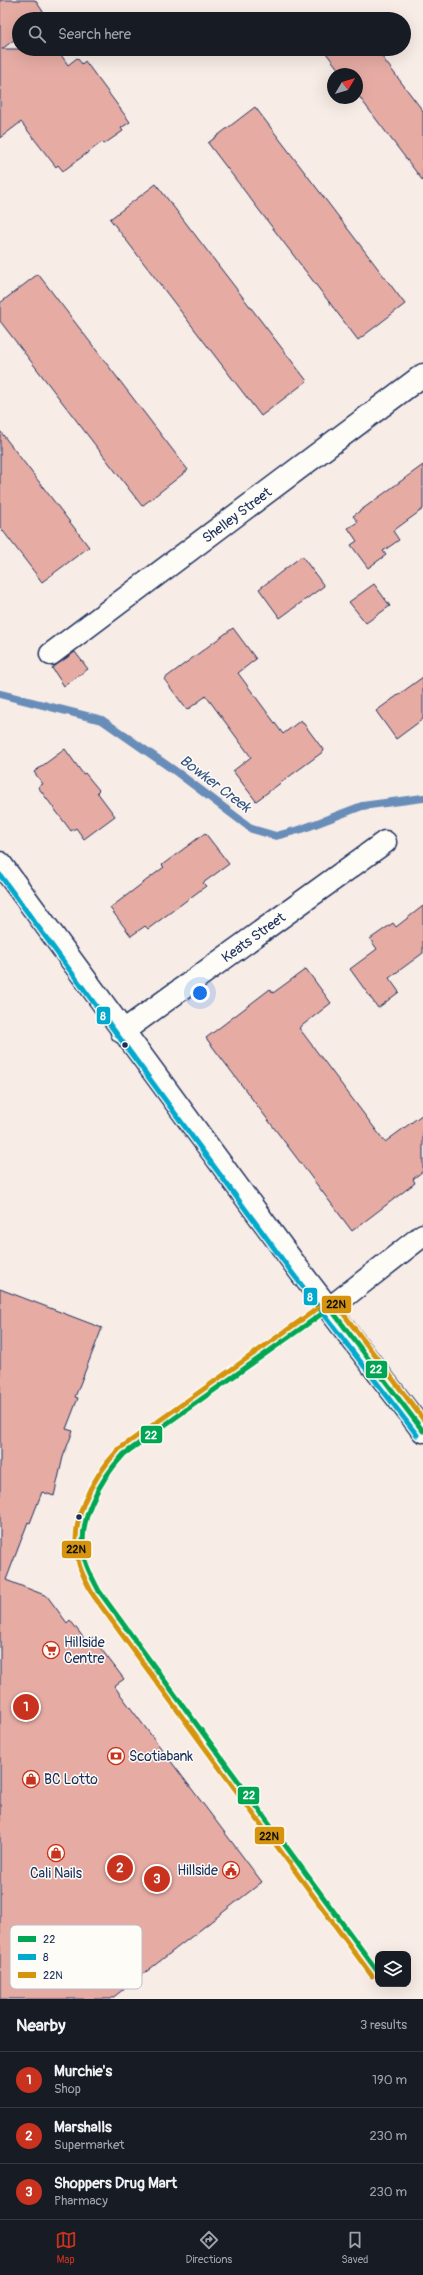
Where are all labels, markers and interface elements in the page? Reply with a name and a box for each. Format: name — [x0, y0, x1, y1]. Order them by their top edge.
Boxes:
search box — [12, 12, 411, 56]
icon: search — [26, 23, 48, 45]
text: Search here — [58, 25, 131, 44]
north arrow — [327, 68, 363, 104]
street label: Shelley Street — [199, 483, 275, 546]
water label: Bowker Creek — [176, 751, 256, 818]
street label: Keats Street — [218, 908, 289, 966]
your location — [190, 983, 210, 1003]
line badge: 8 — [96, 1006, 111, 1025]
text: 8 — [100, 1010, 106, 1023]
unlabelled marker — [120, 1040, 130, 1050]
line badge: 8 — [303, 1287, 318, 1306]
text: 8 — [307, 1291, 313, 1304]
line badge: 22N — [321, 1295, 352, 1314]
text: 22N — [326, 1298, 346, 1311]
line badge: 22 — [365, 1360, 388, 1379]
text: 22 — [370, 1363, 382, 1376]
line badge: 22 — [140, 1425, 163, 1444]
text: 22 — [145, 1429, 157, 1442]
unlabelled marker — [74, 1512, 84, 1522]
line badge: 22N — [61, 1540, 92, 1559]
text: 22N — [66, 1543, 86, 1556]
place label: Hillside Centre — [64, 1634, 105, 1667]
supermarket icon: Hillside Centre — [41, 1640, 61, 1660]
pin: 1 — [13, 1692, 39, 1722]
bank icon: Scotiabank — [106, 1746, 126, 1766]
place label: Scotiabank — [129, 1748, 193, 1765]
shop icon: BC Lotto — [21, 1769, 41, 1789]
place label: BC Lotto — [44, 1771, 98, 1788]
line badge: 22 — [237, 1786, 260, 1805]
text: 22 — [243, 1789, 255, 1802]
line badge: 22N — [254, 1826, 285, 1845]
text: 22N — [259, 1830, 279, 1843]
shop icon: Cali Nails — [46, 1843, 66, 1863]
pin: 2 — [107, 1853, 133, 1883]
public building icon: Hillside — [221, 1860, 241, 1880]
place label: Hillside — [177, 1862, 218, 1879]
pin: 3 — [144, 1864, 170, 1894]
place label: Cali Nails — [30, 1865, 83, 1882]
legend — [10, 1925, 142, 1989]
text: 22 — [43, 1933, 55, 1946]
text: 8 — [43, 1951, 49, 1964]
map controls — [375, 1951, 411, 1987]
button: layers — [375, 1951, 411, 1987]
text: 22N — [43, 1969, 63, 1982]
text: Nearby — [16, 2015, 65, 2036]
text: 3 results — [360, 2017, 407, 2033]
text: Murchie's — [54, 2062, 112, 2081]
text: 1 — [26, 2072, 32, 2088]
text: 190 m — [372, 2072, 407, 2088]
text: Shop — [54, 2081, 81, 2097]
text: Marshalls — [54, 2118, 112, 2137]
text: 2 — [25, 2128, 33, 2144]
text: 230 m — [370, 2128, 407, 2144]
text: Supermarket — [54, 2137, 125, 2153]
text: Shoppers Drug Mart — [54, 2174, 177, 2193]
text: 3 — [25, 2184, 33, 2200]
text: 230 m — [370, 2184, 407, 2200]
text: Pharmacy — [54, 2193, 108, 2209]
tab: Map — [55, 2229, 77, 2266]
tab: Directions — [186, 2229, 232, 2266]
tab: Saved — [341, 2229, 368, 2266]

